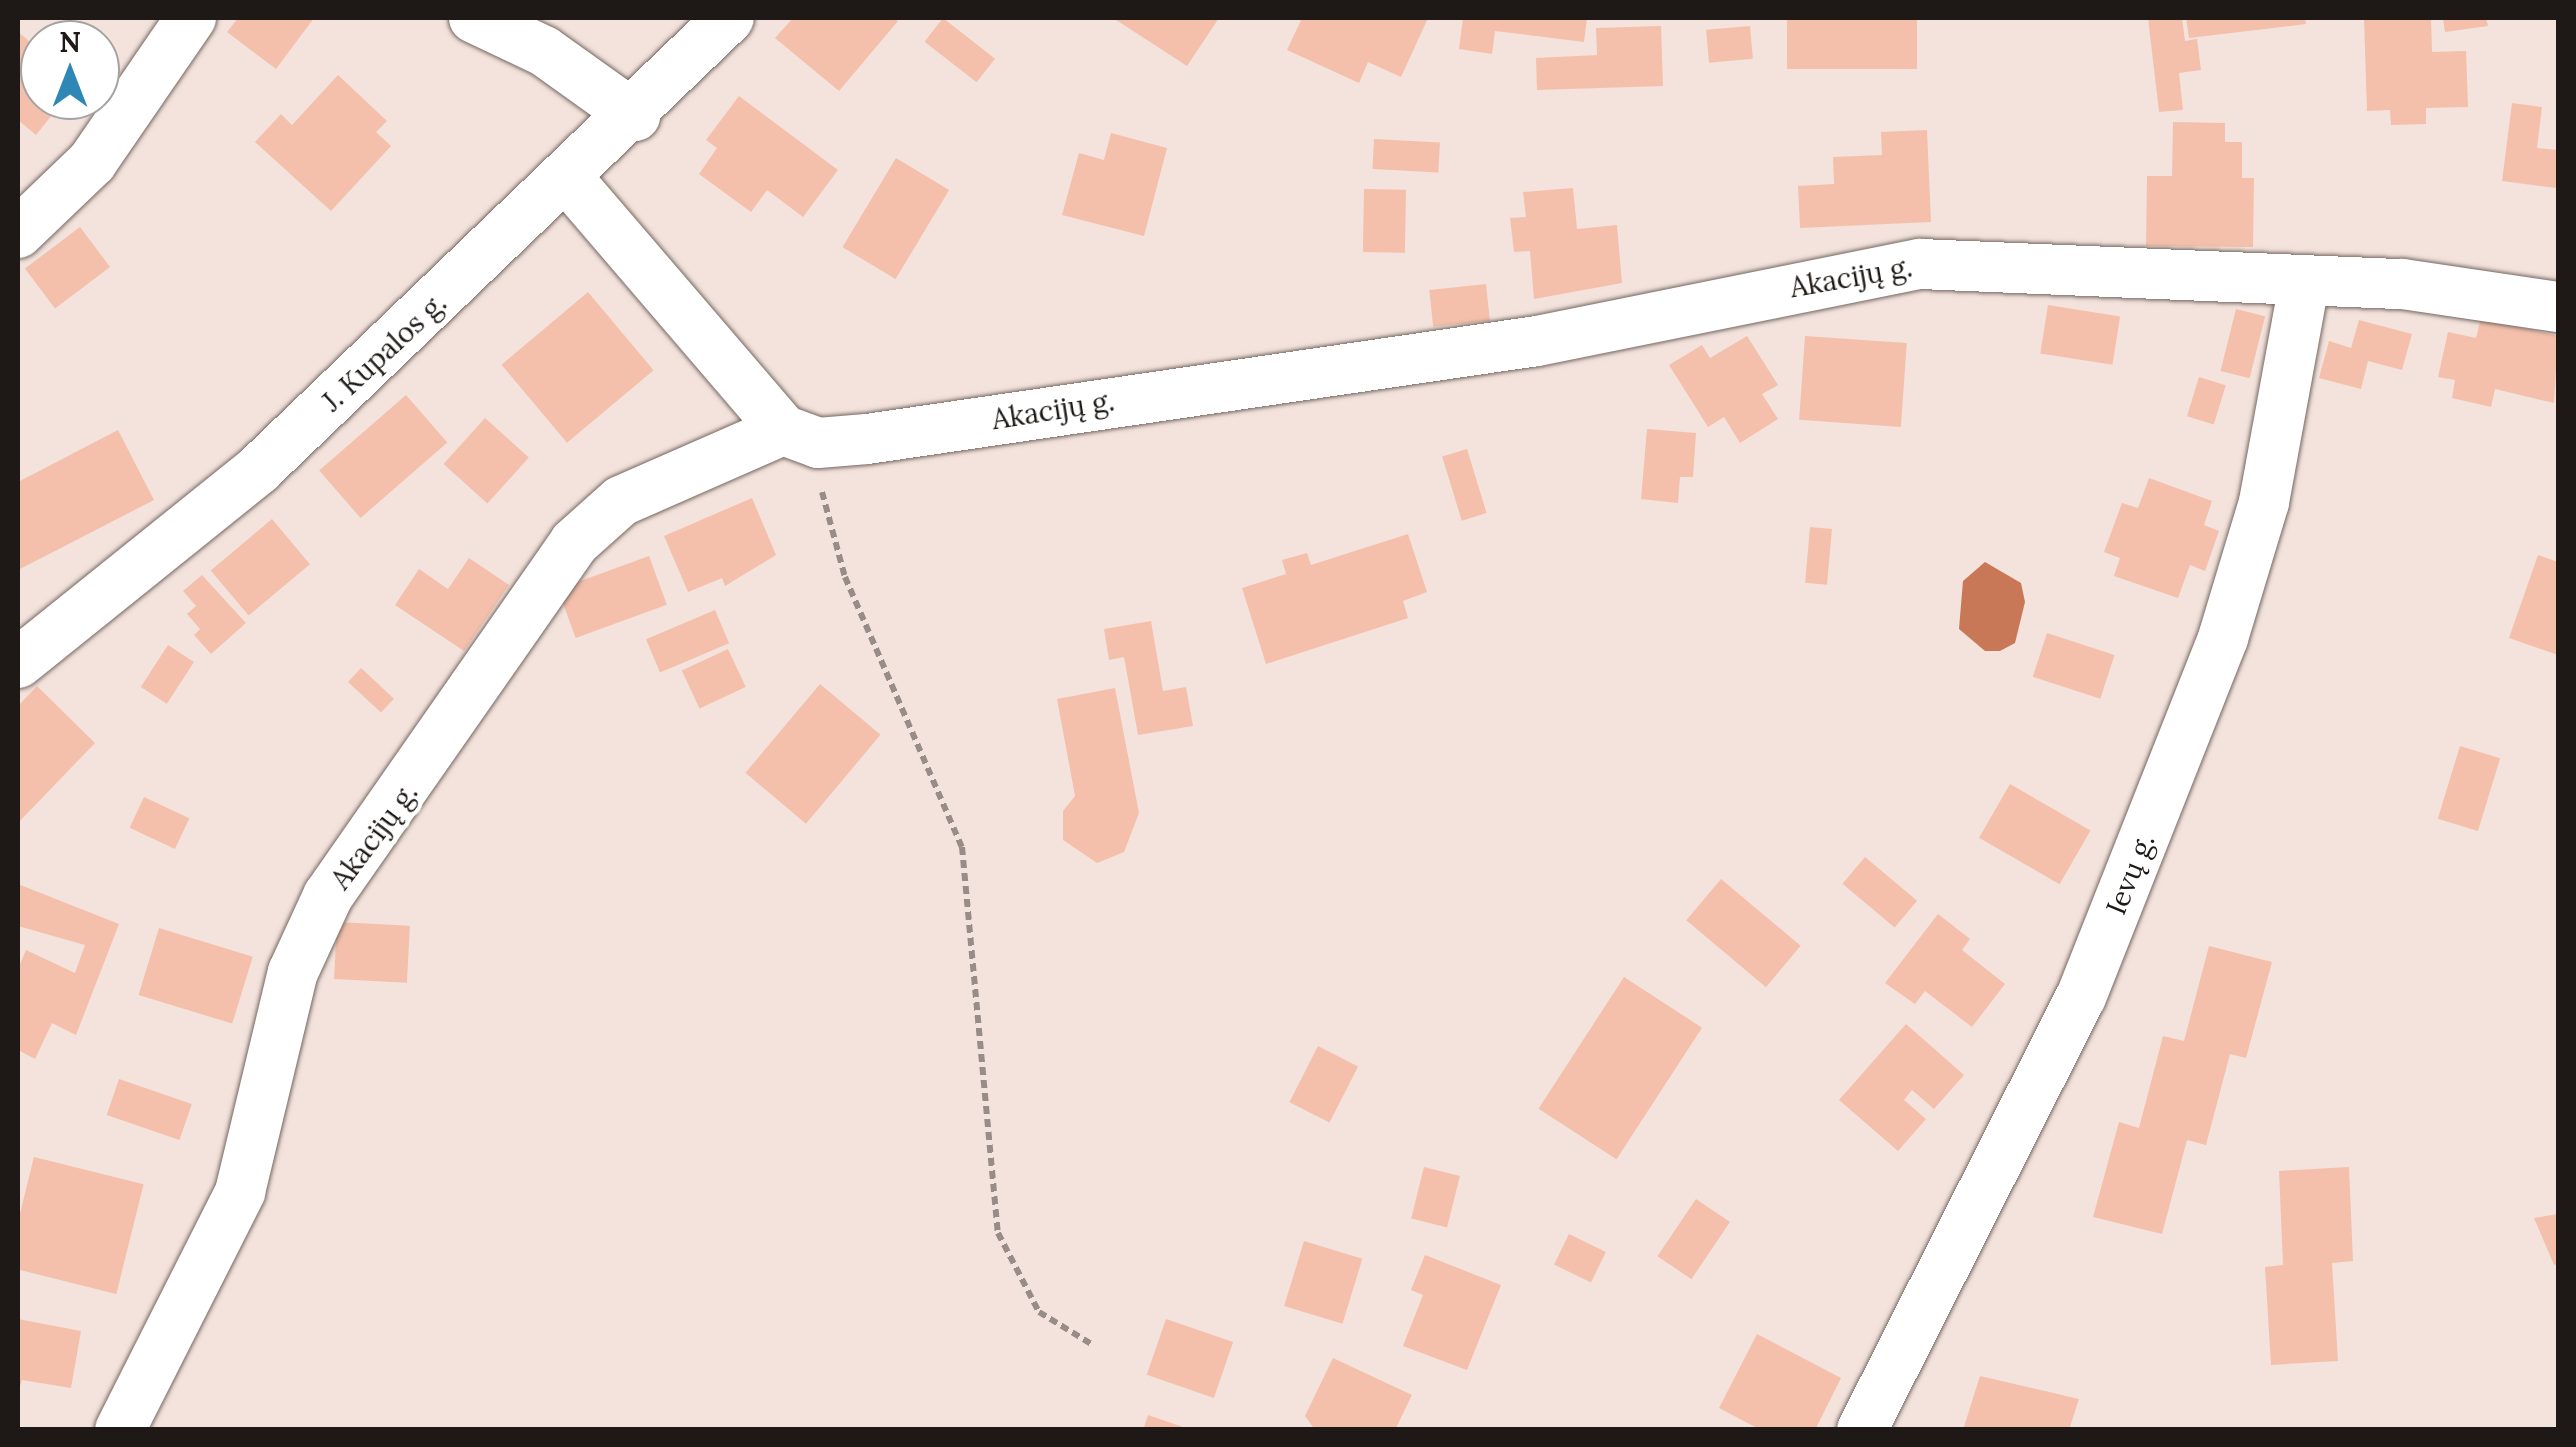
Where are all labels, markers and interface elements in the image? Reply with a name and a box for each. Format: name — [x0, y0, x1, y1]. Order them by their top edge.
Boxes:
north arrow — [20, 20, 120, 120]
text: N — [59, 24, 81, 60]
street label: Akacijų g. — [1787, 250, 1915, 304]
street label: J. Kupalos g. — [315, 286, 453, 418]
street label: Akacijų g. — [989, 384, 1117, 436]
street label: Akacijų g. — [323, 777, 425, 895]
street label: Ievų g. — [2099, 829, 2161, 919]

